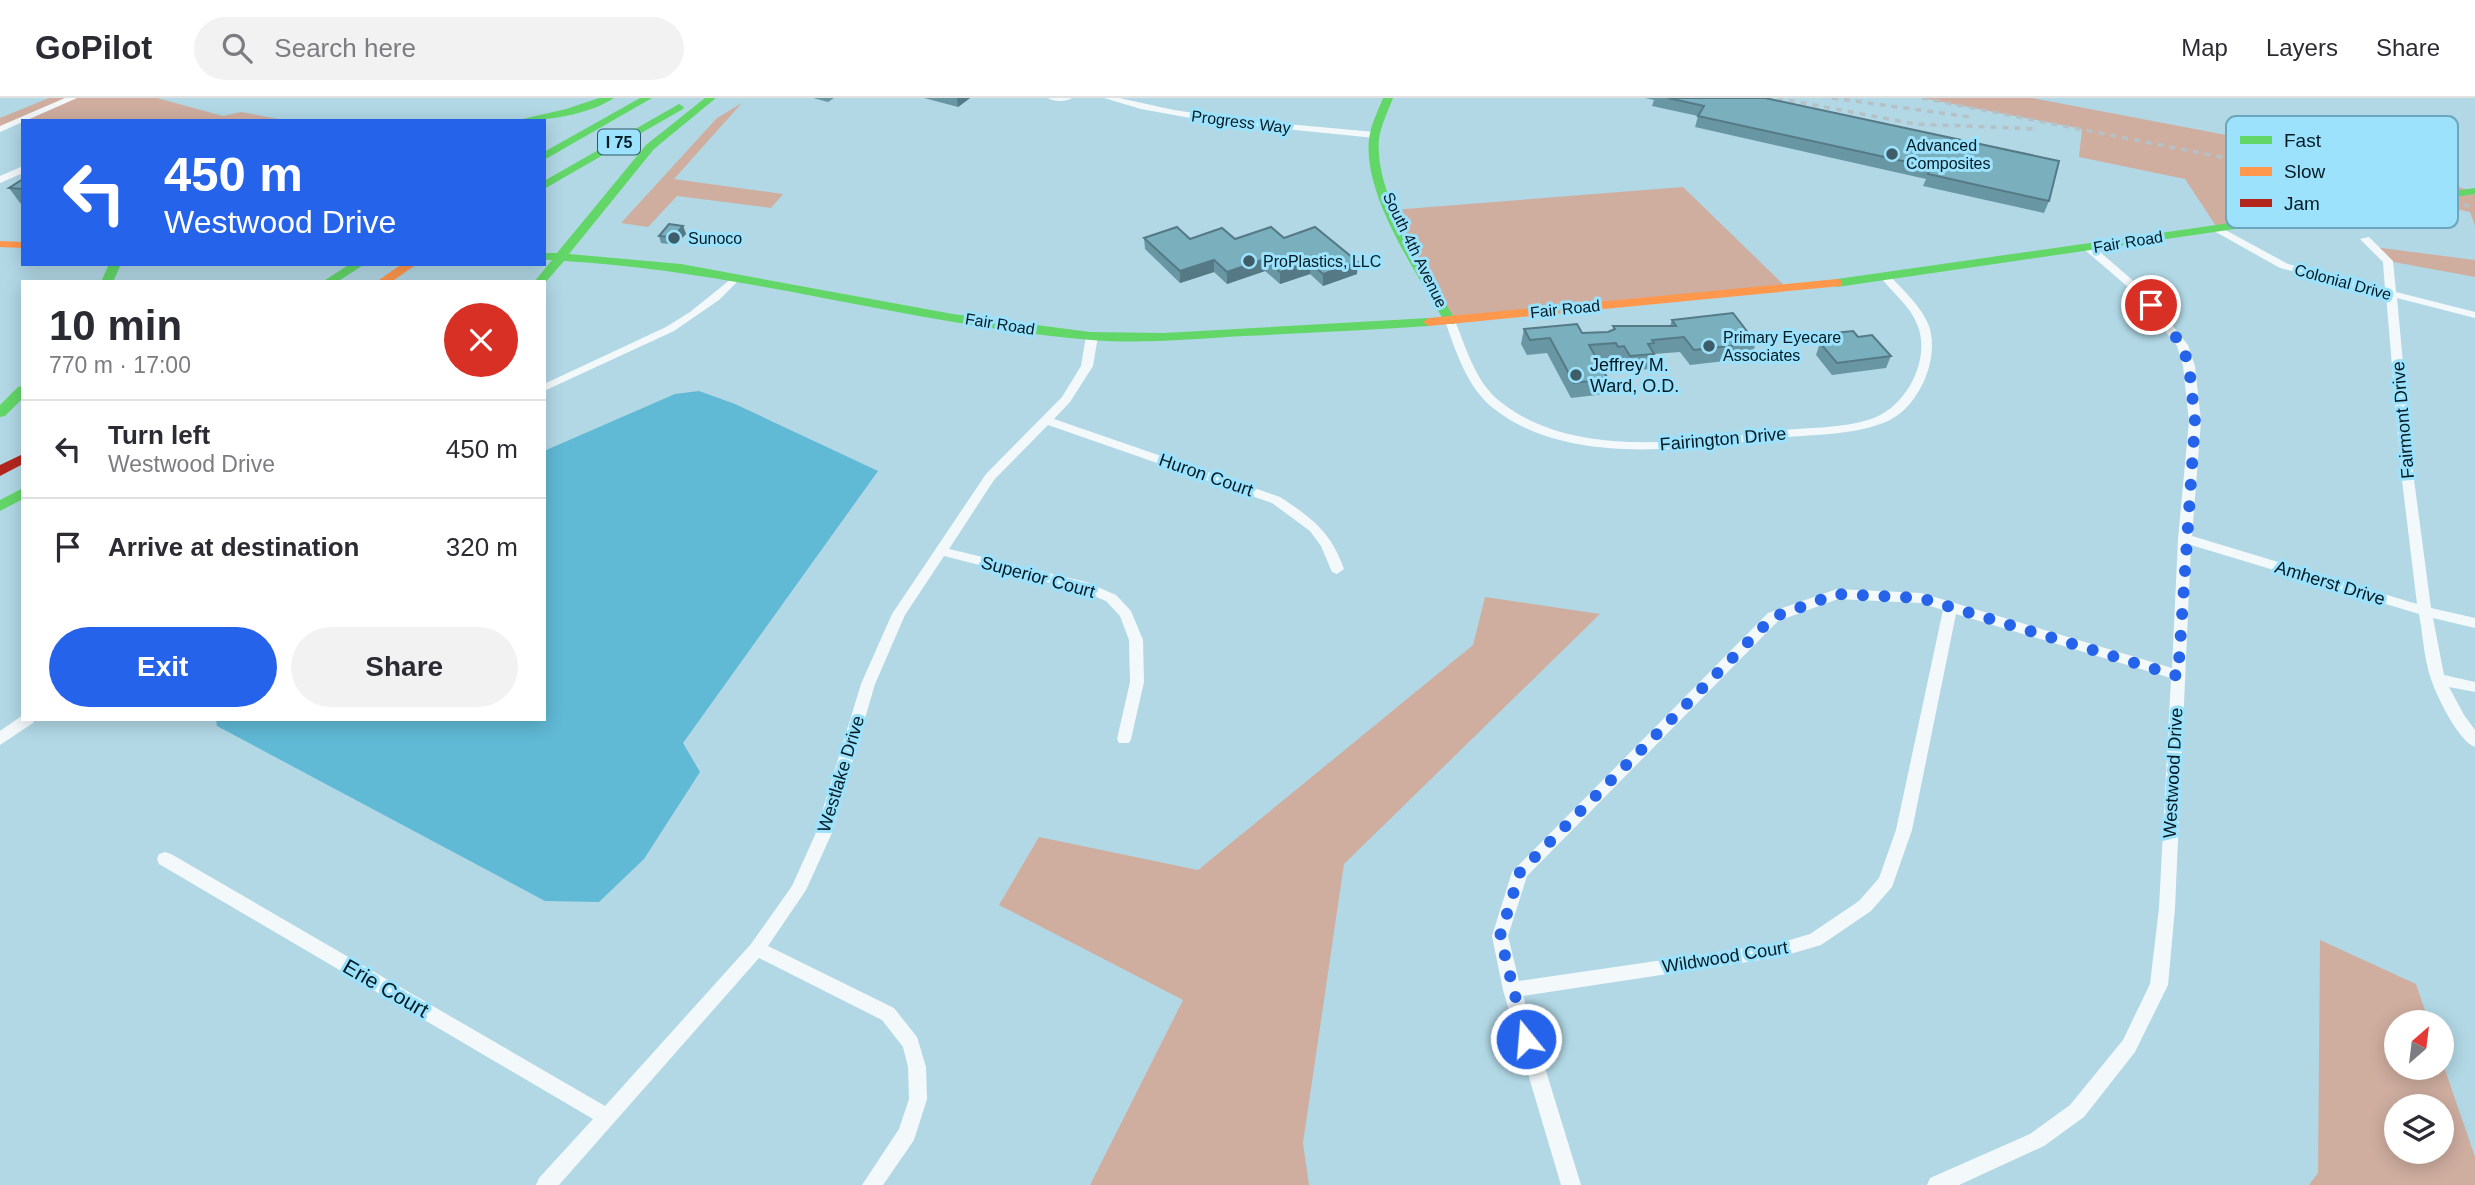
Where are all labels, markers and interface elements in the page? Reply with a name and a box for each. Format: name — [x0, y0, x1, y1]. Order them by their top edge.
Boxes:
search box — [194, 17, 684, 80]
text: GoPilot — [35, 29, 152, 66]
icon: search — [218, 29, 256, 67]
text: Search here — [274, 33, 416, 63]
text: Map — [2181, 34, 2228, 61]
text: Layers — [2266, 34, 2338, 61]
text: Share — [2376, 34, 2440, 61]
street label: Progress Way — [1190, 107, 1292, 137]
legend — [2226, 116, 2458, 228]
road number: I 75 — [598, 130, 640, 154]
text: Fast — [2284, 130, 2322, 151]
place label: Advanced Composites — [1906, 137, 1990, 172]
marker: Advanced Composites — [1884, 146, 1900, 162]
icon: left — [49, 147, 140, 238]
text: 450 m — [164, 147, 303, 201]
text: Slow — [2284, 161, 2325, 182]
street label: South 4th Avenue — [1380, 190, 1450, 310]
text: Jam — [2284, 193, 2320, 214]
text: Westwood Drive — [164, 204, 396, 240]
street label: Fair Road — [2092, 228, 2164, 256]
marker: Sunoco — [666, 230, 682, 246]
place label: Sunoco — [688, 230, 742, 247]
marker: ProPlastics, LLC — [1241, 253, 1257, 269]
place label: ProPlastics, LLC — [1263, 253, 1381, 270]
street label: Colonial Drive — [2293, 261, 2393, 303]
pin — [2121, 275, 2181, 335]
icon: arrive — [2132, 286, 2170, 324]
street label: Fair Road — [1529, 297, 1601, 321]
text: 10 min — [49, 302, 182, 349]
button: close — [444, 303, 518, 377]
street label: Fair Road — [964, 310, 1036, 338]
place label: Primary Eyecare Associates — [1723, 329, 1841, 364]
marker: Primary Eyecare Associates — [1701, 338, 1717, 354]
text: 770 m · 17:00 — [49, 352, 191, 378]
place label: Jeffrey M. Ward, O.D. — [1590, 355, 1679, 396]
street label: Fairmont Drive — [2388, 360, 2418, 480]
marker: Jeffrey M. Ward, O.D. — [1568, 367, 1584, 383]
text: Turn left — [108, 420, 210, 450]
street label: Fairington Drive — [1659, 424, 1787, 454]
icon: left — [49, 430, 87, 468]
text: 450 m — [446, 434, 518, 464]
street label: Huron Court — [1156, 450, 1256, 500]
text: Westwood Drive — [108, 451, 275, 477]
icon: arrive — [49, 528, 87, 566]
text: Arrive at destination — [108, 532, 359, 562]
text: 320 m — [446, 532, 518, 562]
street label: Superior Court — [979, 552, 1097, 602]
street label: Amherst Drive — [2273, 557, 2387, 609]
button: Exit — [49, 627, 277, 707]
button: Share — [291, 627, 518, 707]
street label: Westwood Drive — [2160, 707, 2186, 839]
street label: Westlake Drive — [814, 713, 868, 835]
street label: Wildwood Court — [1661, 937, 1789, 977]
street label: Erie Court — [339, 954, 433, 1022]
position arrow — [1489, 1002, 1563, 1076]
north arrow — [2384, 1010, 2454, 1080]
map controls — [2384, 1010, 2454, 1164]
button: layers — [2384, 1094, 2454, 1164]

